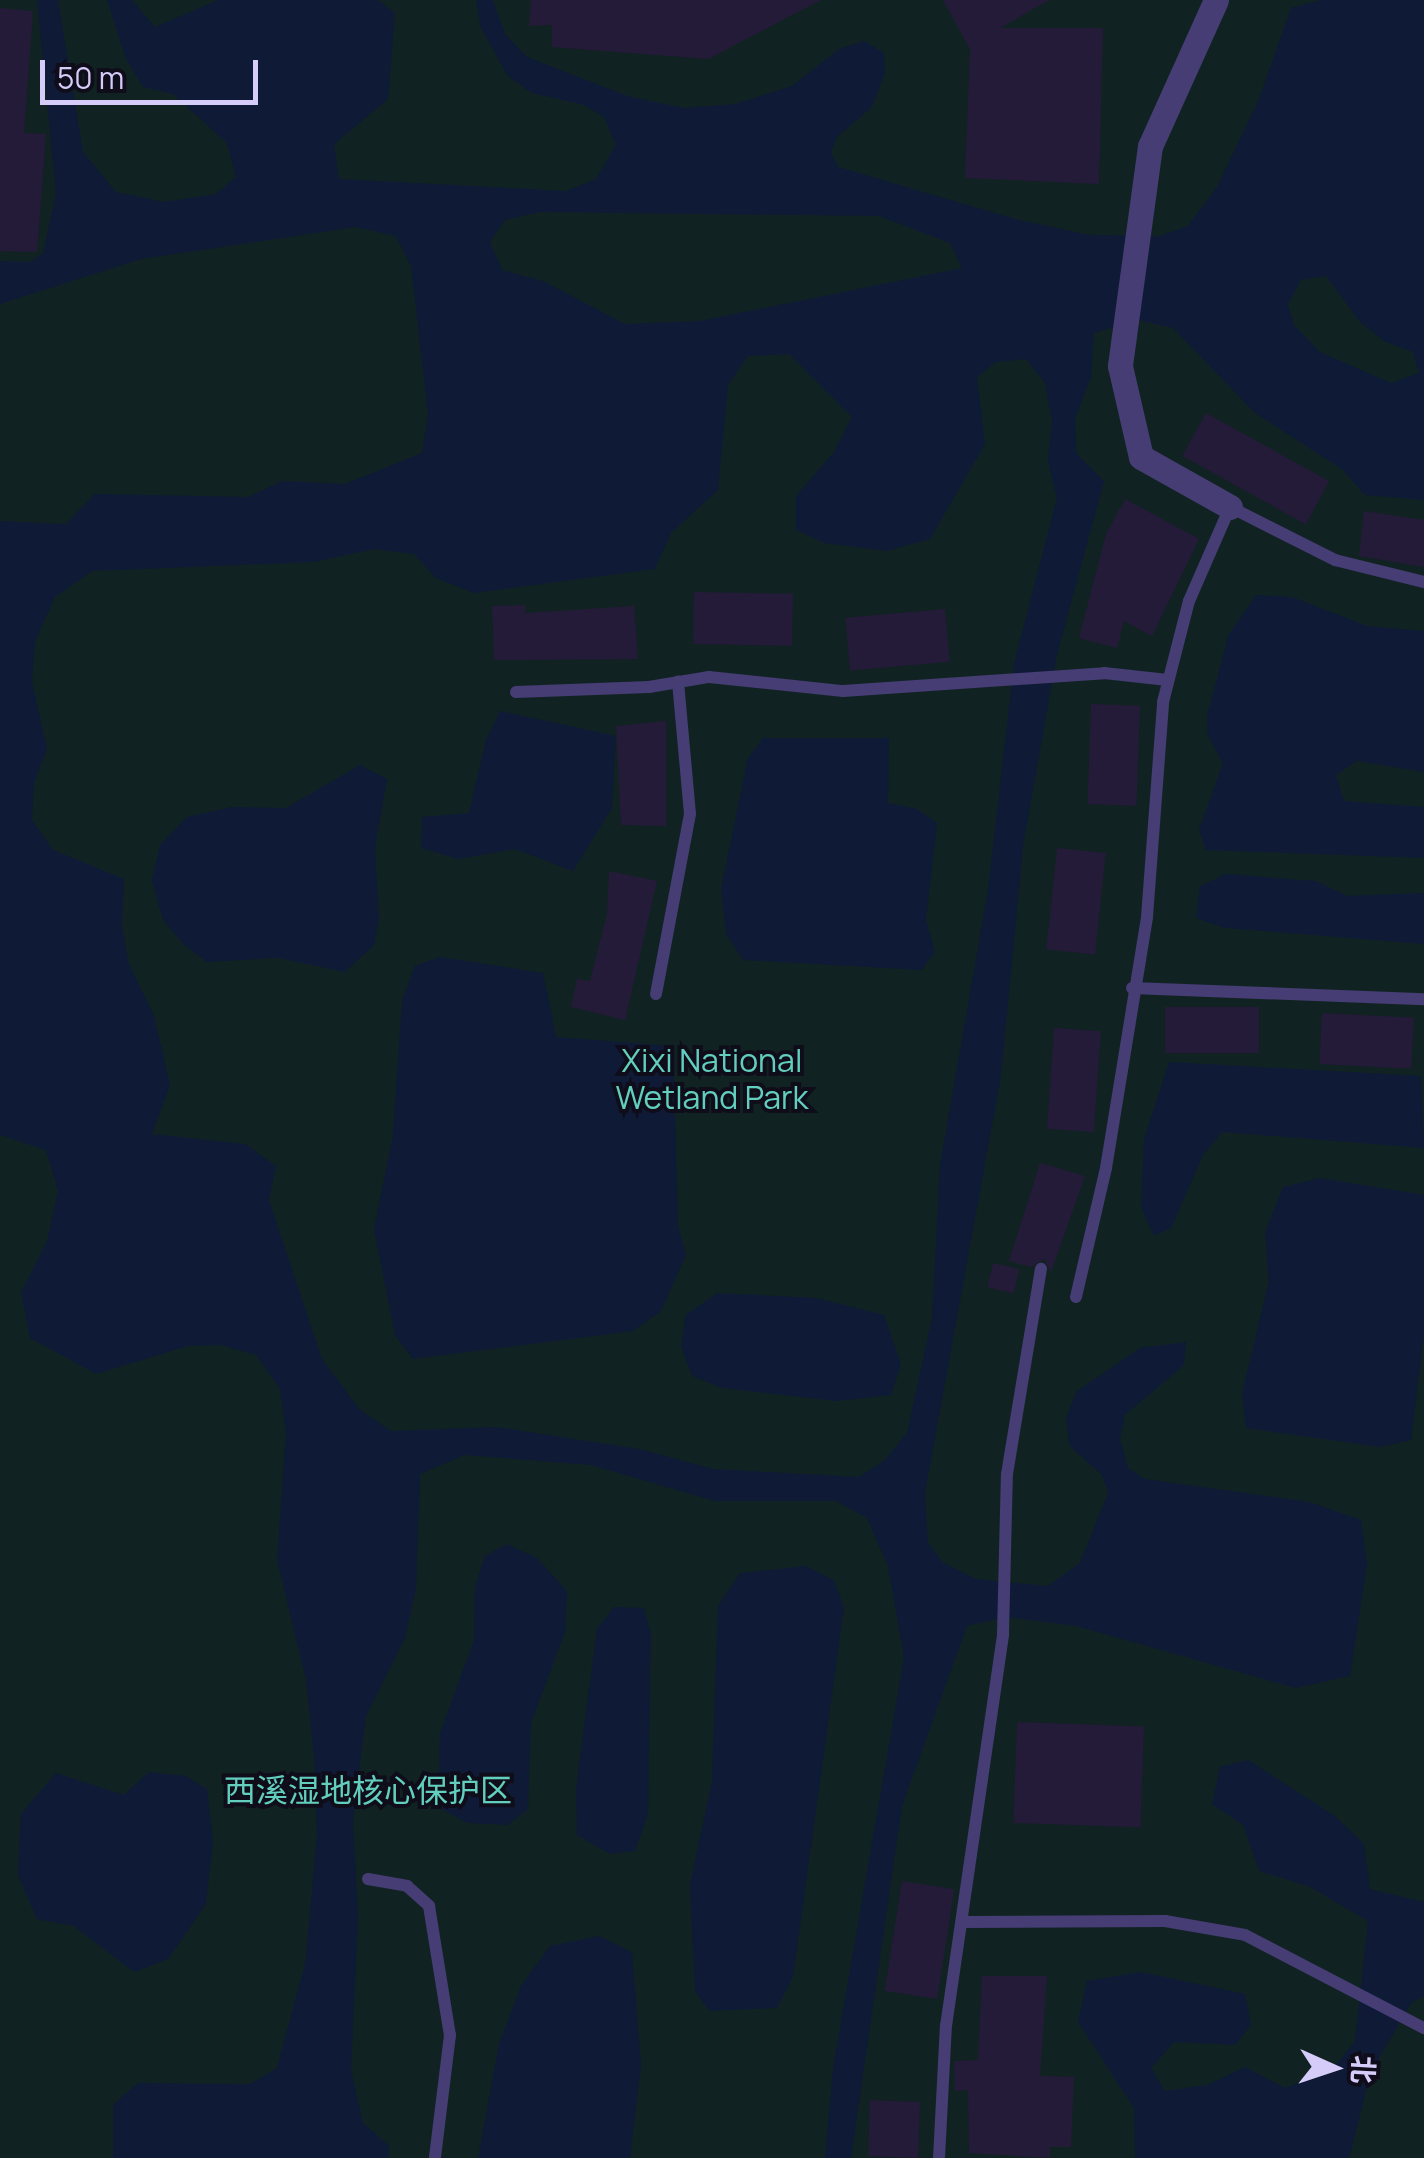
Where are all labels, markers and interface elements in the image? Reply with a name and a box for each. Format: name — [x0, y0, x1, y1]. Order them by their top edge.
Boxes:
scale bar — [45, 40, 262, 102]
text: 50 m — [57, 57, 124, 98]
park label: Xixi National Wetland Park — [616, 1042, 808, 1117]
park label: 西溪湿地核心保护区 — [224, 1771, 512, 1809]
north arrow — [1284, 2018, 1384, 2118]
text: 北 — [1344, 2055, 1384, 2085]

